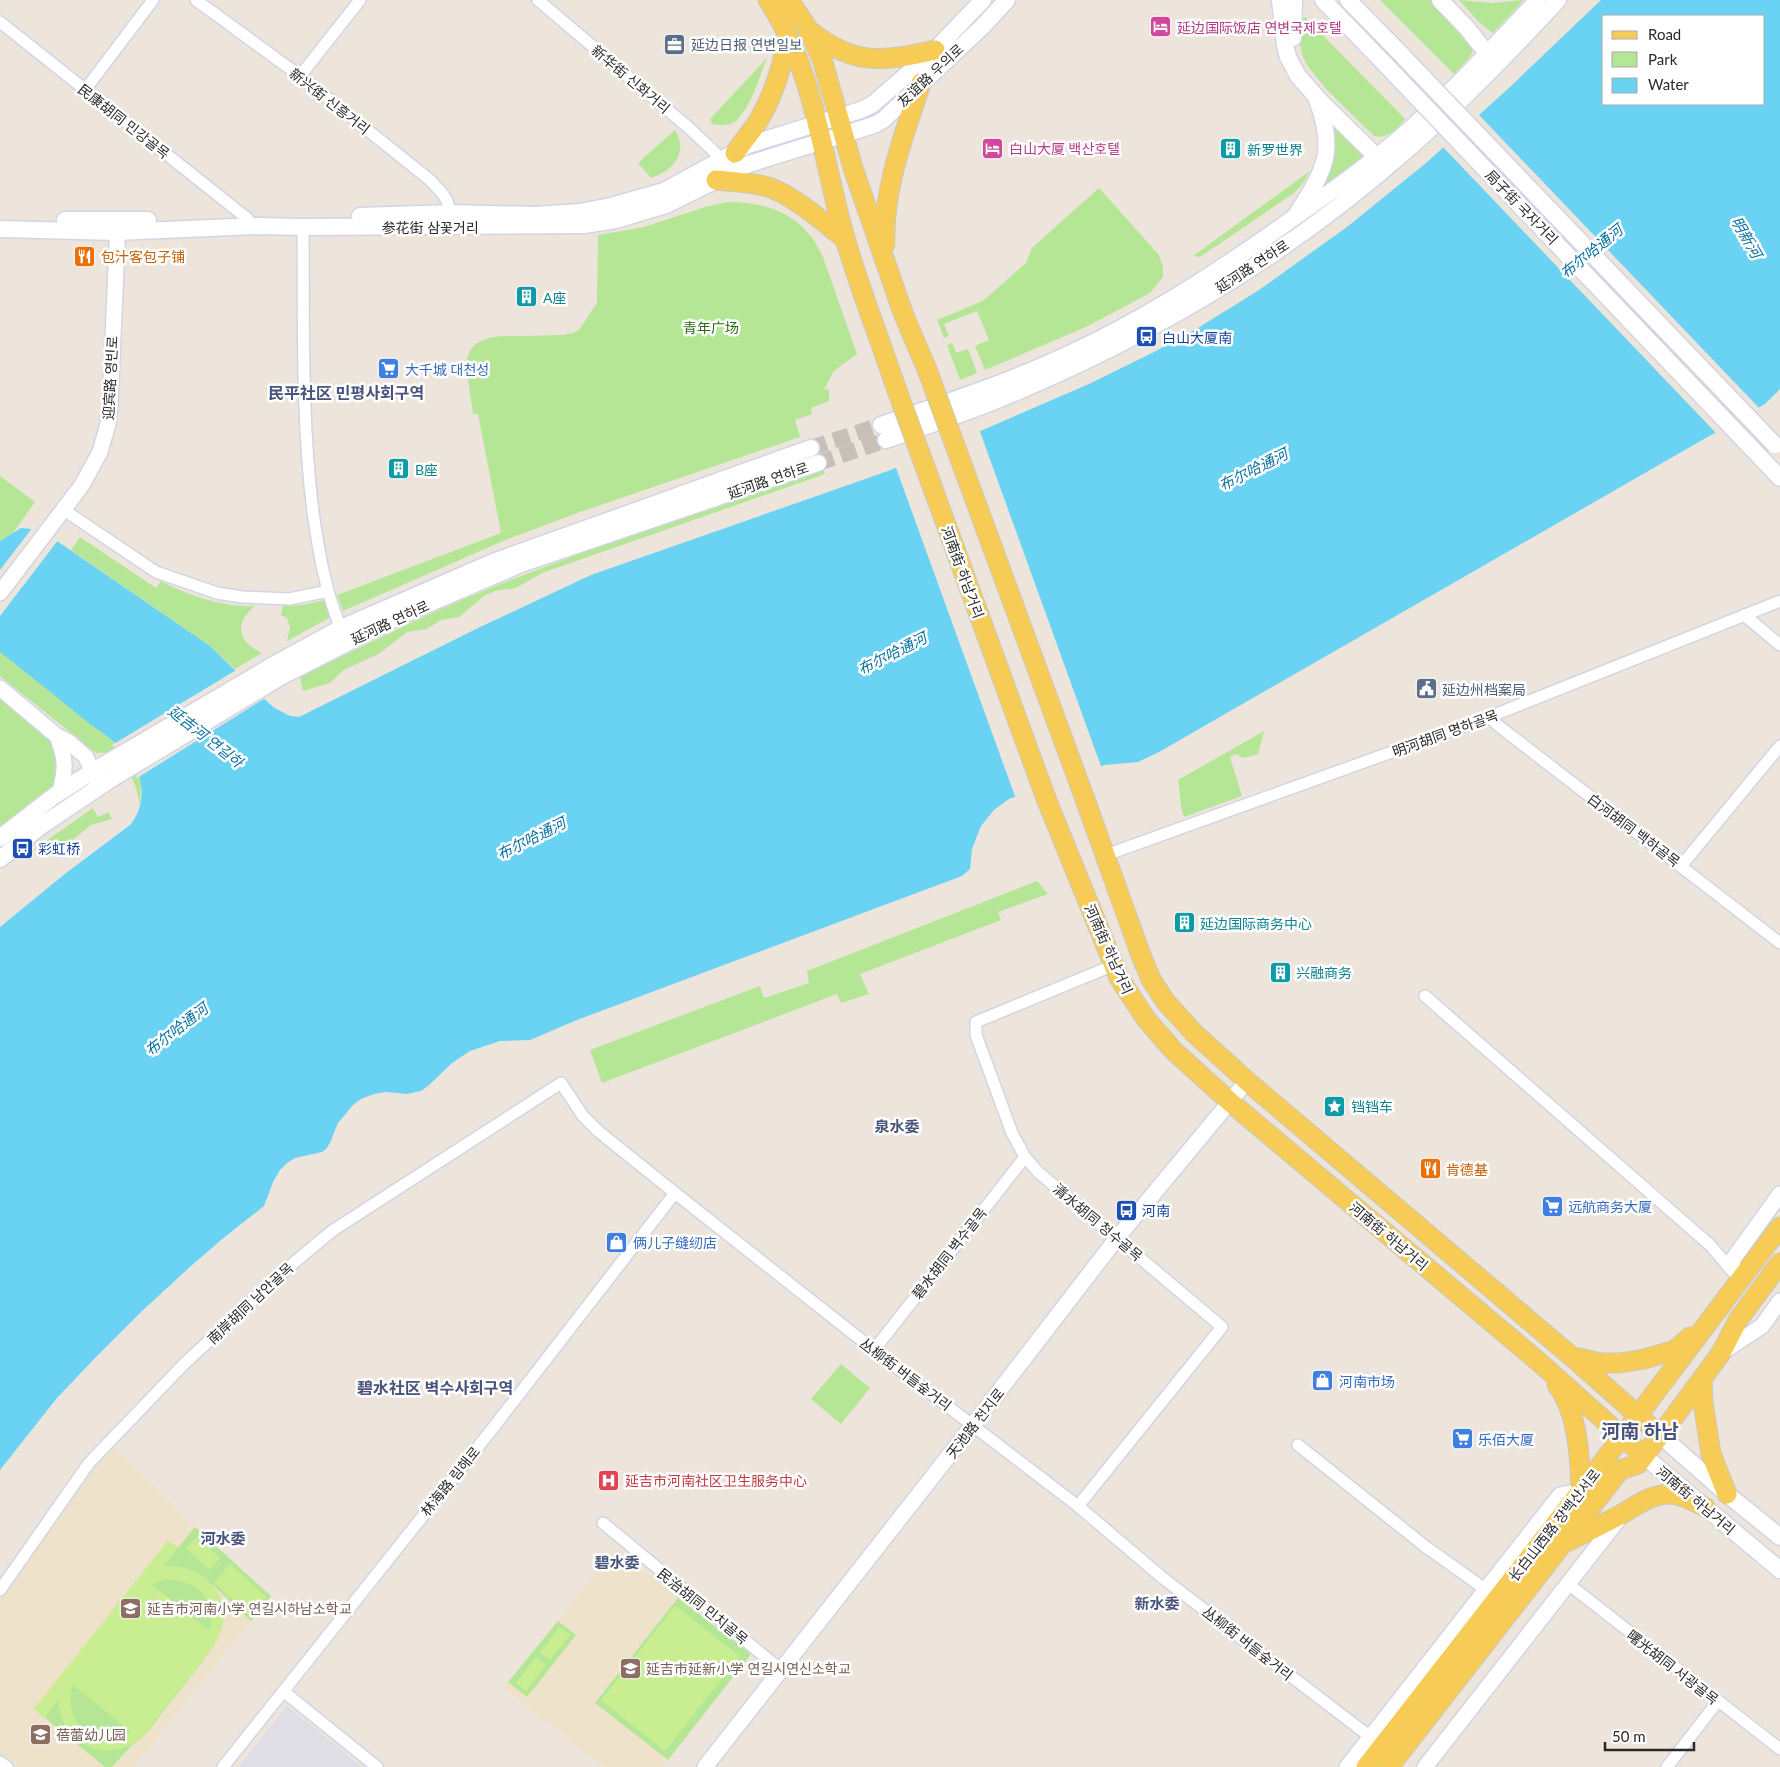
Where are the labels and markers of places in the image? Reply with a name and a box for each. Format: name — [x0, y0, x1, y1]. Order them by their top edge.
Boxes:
hotel icon: 延边国际饭店 연변국제호텔 — [1149, 15, 1173, 39]
place label: 延边国际饭店 연변국제호텔 — [1177, 19, 1342, 36]
office icon: 延边日报 연변일보 — [663, 32, 687, 56]
place label: 延边日报 연변일보 — [691, 36, 802, 53]
hotel icon: 白山大厦 백산호텔 — [981, 136, 1005, 160]
building icon: 新罗世界 — [1219, 137, 1243, 161]
place label: 白山大厦 백산호텔 — [1009, 140, 1120, 157]
place label: 新罗世界 — [1247, 141, 1303, 158]
restaurant icon: 包汁客包子铺 — [73, 244, 97, 268]
place label: 包汁客包子铺 — [101, 248, 185, 265]
building icon: A座 — [515, 285, 539, 309]
place label: A座 — [543, 289, 566, 306]
bus stop icon: 白山大厦南 — [1134, 325, 1158, 349]
place label: 白山大厦南 — [1162, 329, 1232, 346]
supermarket icon: 大千城 대천성 — [377, 357, 401, 381]
place label: 大千城 대천성 — [405, 361, 489, 378]
building icon: B座 — [387, 457, 411, 481]
place label: B座 — [415, 461, 438, 478]
public building icon: 延边州档案局 — [1414, 677, 1438, 701]
place label: 延边州档案局 — [1442, 681, 1526, 698]
bus stop icon: 彩虹桥 — [10, 836, 34, 860]
place label: 彩虹桥 — [38, 840, 80, 857]
building icon: 延边国际商务中心 — [1172, 911, 1196, 935]
place label: 延边国际商务中心 — [1200, 915, 1312, 932]
building icon: 兴融商务 — [1268, 960, 1292, 984]
place label: 兴融商务 — [1296, 964, 1352, 981]
place icon: 铛铛车 — [1323, 1094, 1347, 1118]
place label: 铛铛车 — [1351, 1098, 1393, 1115]
restaurant icon: 肯德基 — [1418, 1157, 1442, 1181]
place label: 肯德基 — [1446, 1161, 1488, 1178]
supermarket icon: 远航商务大厦 — [1540, 1194, 1564, 1218]
bus stop icon: 河南 — [1114, 1198, 1138, 1222]
place label: 远航商务大厦 — [1568, 1198, 1652, 1215]
place label: 河南 — [1142, 1202, 1170, 1219]
shop icon: 俩儿子缝纫店 — [605, 1230, 629, 1254]
place label: 俩儿子缝纫店 — [633, 1234, 717, 1251]
shop icon: 河南市场 — [1311, 1369, 1335, 1393]
place label: 河南市场 — [1339, 1373, 1395, 1390]
supermarket icon: 乐佰大厦 — [1450, 1427, 1474, 1451]
place label: 乐佰大厦 — [1478, 1431, 1534, 1448]
hospital icon: 延吉市河南社区卫生服务中心 — [597, 1468, 621, 1492]
place label: 延吉市河南社区卫生服务中心 — [625, 1472, 807, 1489]
school or university icon: 延吉市河南小学 연길시하남소학교 — [119, 1596, 143, 1620]
place label: 延吉市河南小学 연길시하남소학교 — [147, 1600, 352, 1617]
school or university icon: 延吉市延新小学 연길시연신소학교 — [618, 1656, 642, 1680]
place label: 延吉市延新小学 연길시연신소학교 — [646, 1660, 851, 1677]
school or university icon: 蓓蕾幼儿园 — [28, 1722, 52, 1746]
place label: 蓓蕾幼儿园 — [56, 1726, 126, 1743]

